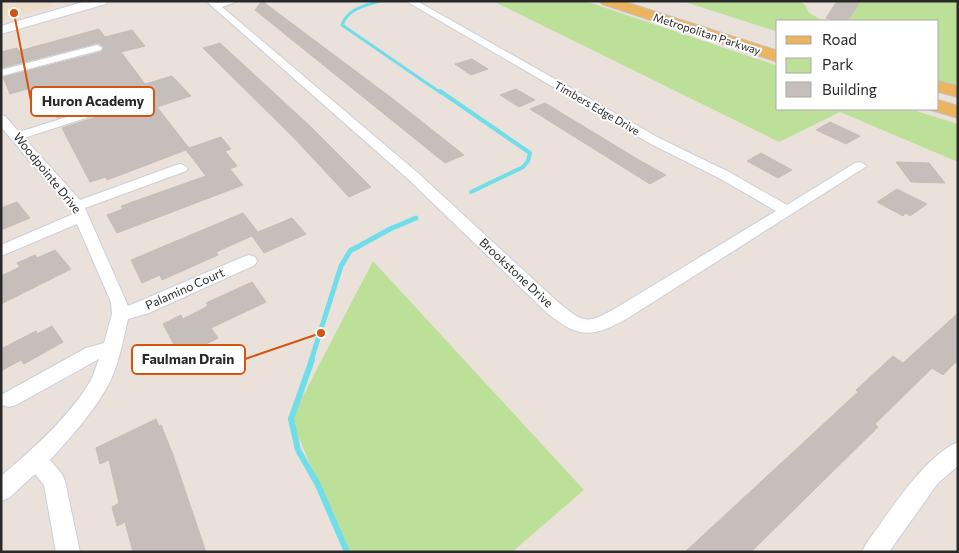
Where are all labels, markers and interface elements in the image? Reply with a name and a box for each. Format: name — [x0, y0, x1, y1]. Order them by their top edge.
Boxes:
street label: Metropolitan Parkway — [652, 10, 763, 57]
legend — [776, 20, 939, 110]
text: Road — [822, 30, 857, 48]
text: Park — [822, 55, 853, 73]
street label: Timbers Edge Drive — [552, 78, 642, 137]
text: Building — [822, 80, 877, 98]
callout: Huron Academy — [31, 87, 154, 116]
text: Huron Academy — [42, 92, 144, 109]
street label: Woodpointe Drive — [11, 129, 84, 215]
street label: Brookstone Drive — [477, 235, 556, 310]
street label: Palamino Court — [143, 264, 226, 312]
callout: Faulman Drain — [132, 345, 245, 374]
text: Faulman Drain — [142, 350, 234, 367]

